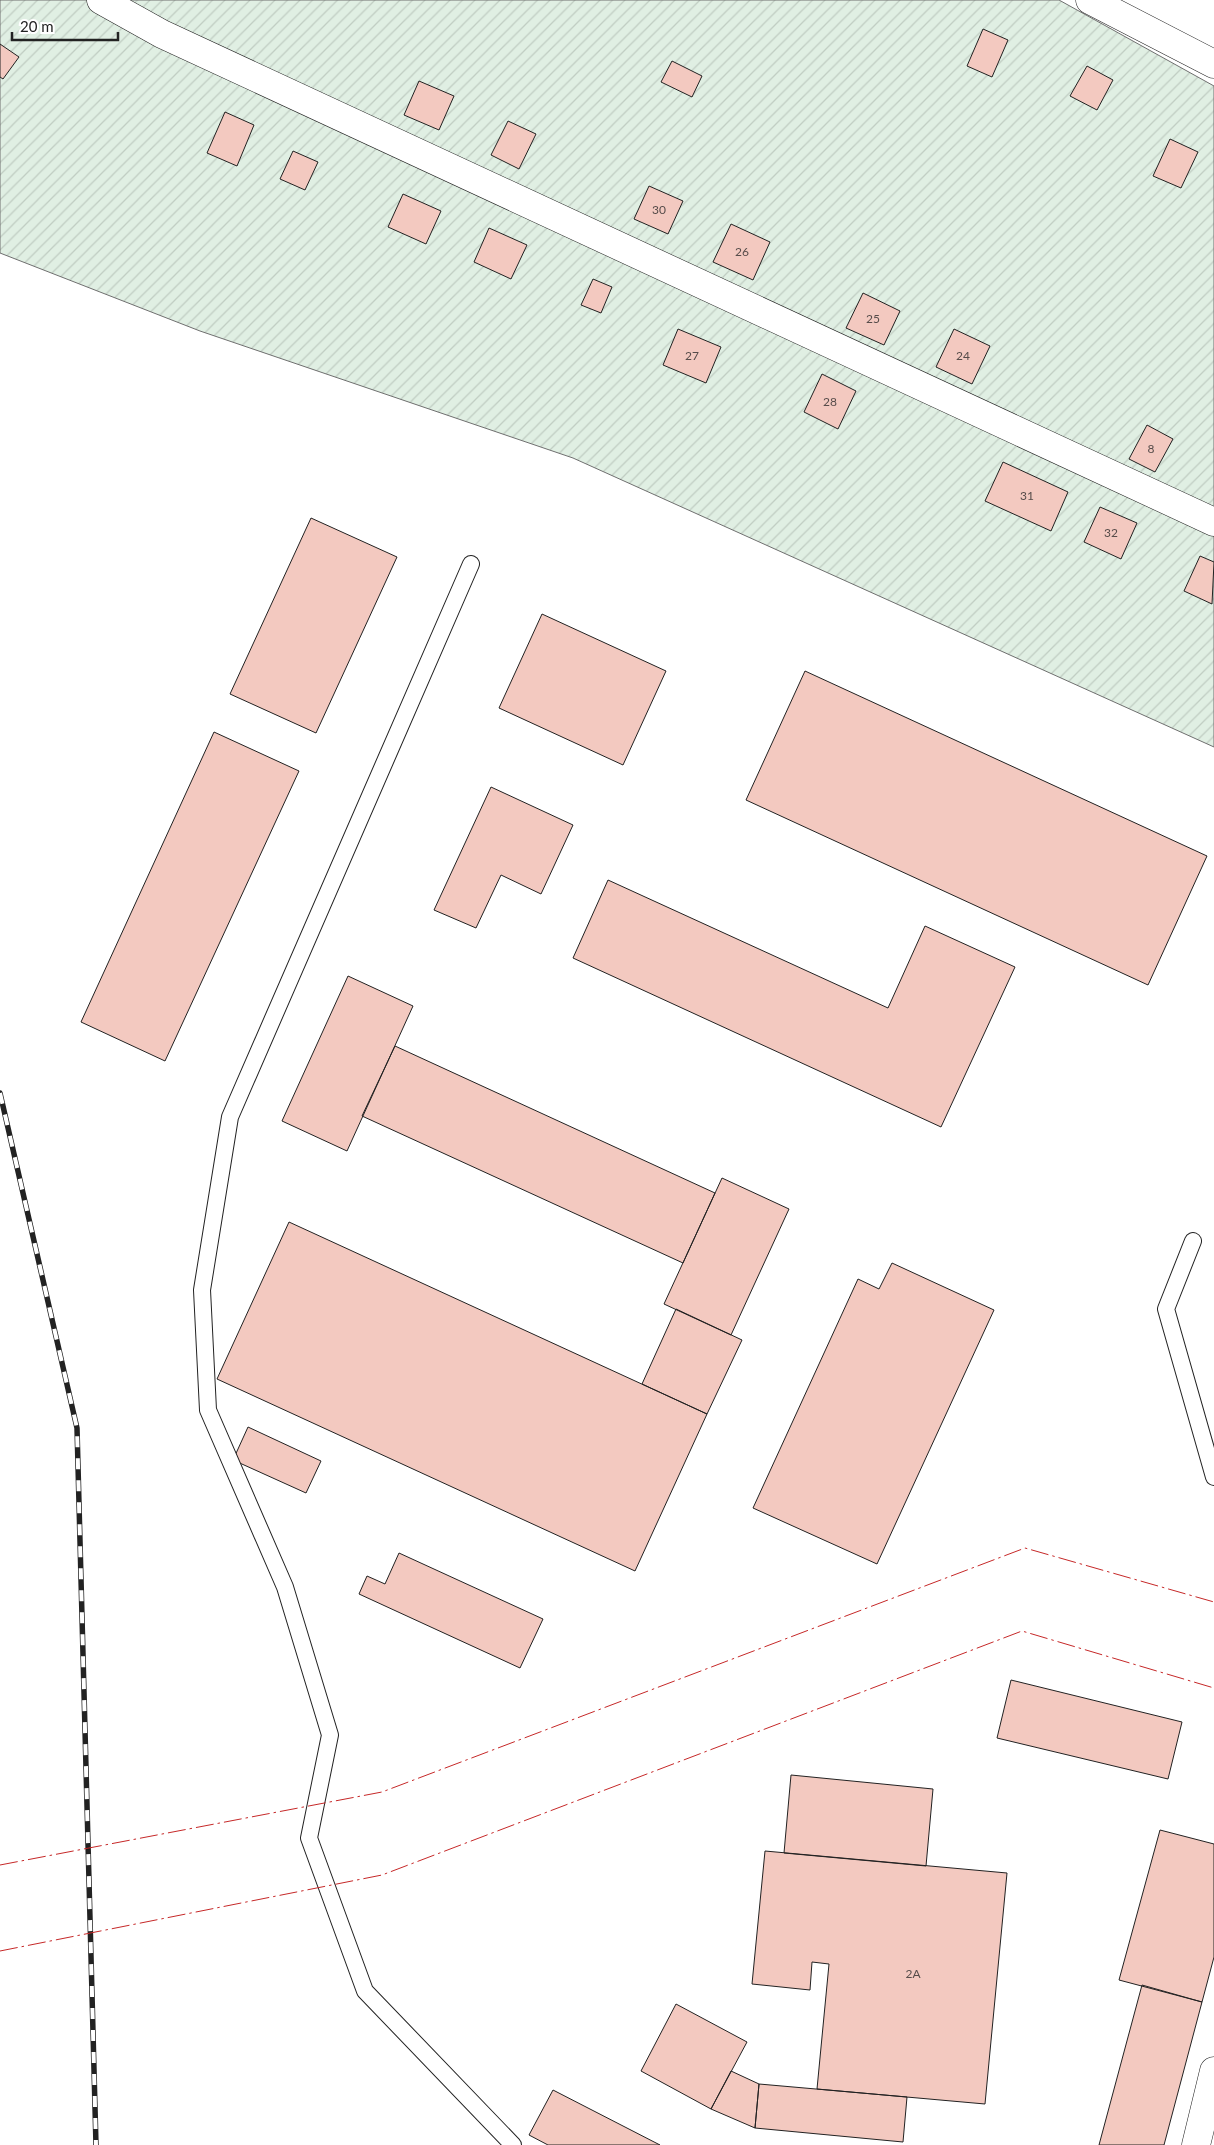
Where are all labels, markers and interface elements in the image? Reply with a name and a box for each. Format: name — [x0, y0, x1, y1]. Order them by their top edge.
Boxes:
scale bar — [12, 10, 119, 42]
text: 20 m — [20, 17, 54, 35]
house number: 30 — [652, 202, 666, 217]
house number: 26 — [735, 244, 749, 259]
house number: 25 — [866, 311, 880, 326]
house number: 27 — [685, 348, 699, 363]
house number: 24 — [956, 348, 970, 363]
house number: 28 — [823, 394, 837, 409]
house number: 8 — [1148, 441, 1155, 456]
house number: 31 — [1020, 488, 1034, 503]
house number: 32 — [1104, 525, 1118, 540]
house number: 2А — [905, 1966, 921, 1981]

